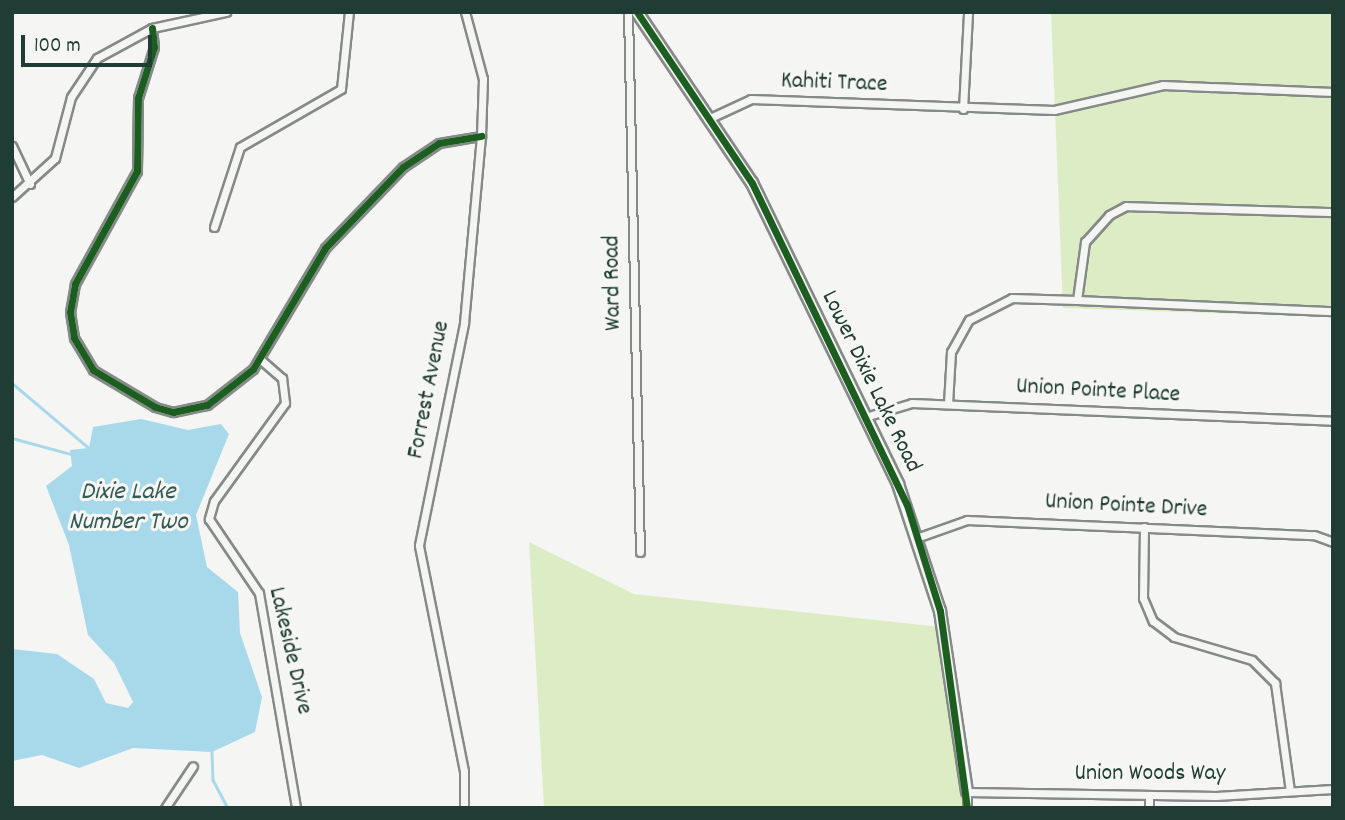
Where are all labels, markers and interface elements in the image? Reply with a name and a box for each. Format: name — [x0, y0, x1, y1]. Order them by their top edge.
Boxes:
scale bar — [24, 21, 156, 65]
text: 100 m — [34, 32, 81, 62]
street label: Kahiti Trace — [780, 68, 888, 100]
street label: Ward Road — [599, 235, 629, 331]
street label: Lower Dixie Lake Road — [813, 286, 927, 478]
street label: Forrest Avenue — [403, 319, 457, 461]
street label: Union Pointe Place — [1015, 373, 1181, 411]
water label: Dixie Lake Number Two — [69, 477, 187, 538]
street label: Union Pointe Drive — [1044, 488, 1208, 526]
street label: Lakeside Drive — [260, 585, 318, 717]
street label: Union Woods Way — [1074, 761, 1226, 789]

